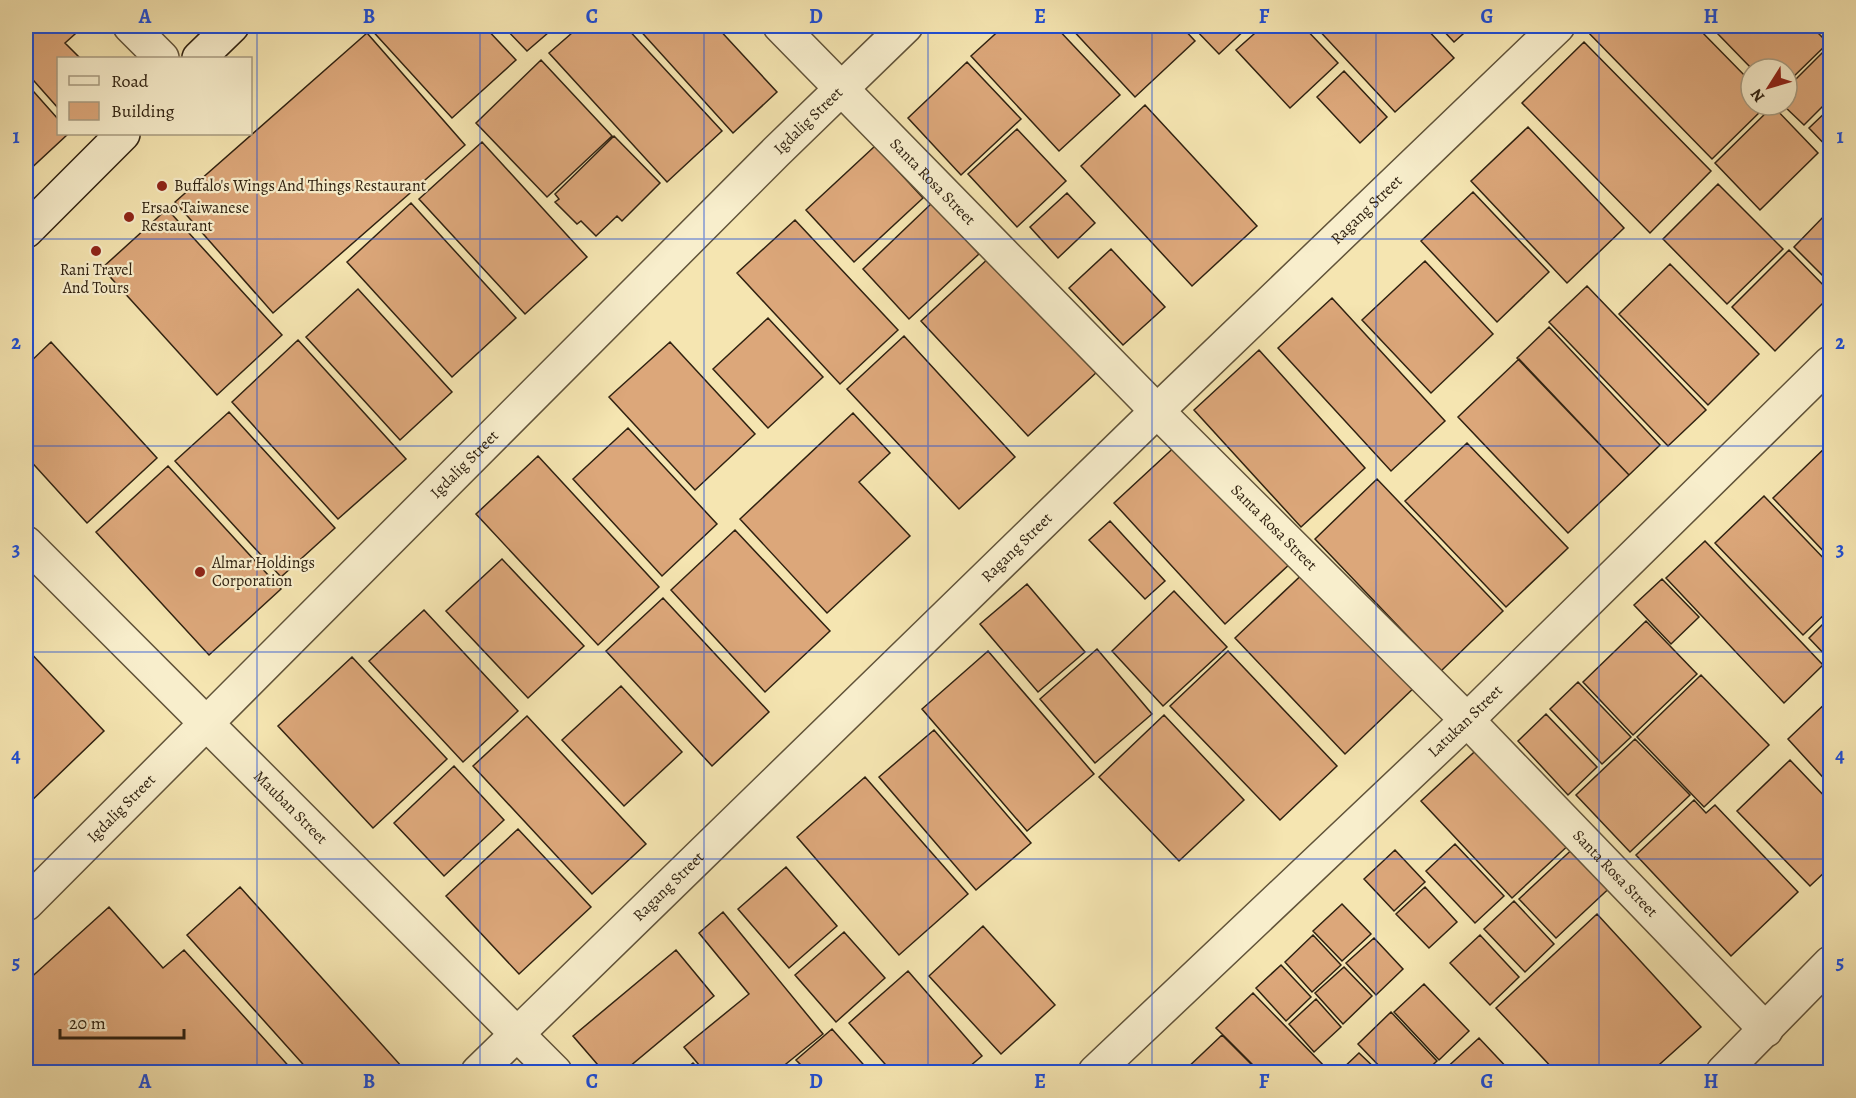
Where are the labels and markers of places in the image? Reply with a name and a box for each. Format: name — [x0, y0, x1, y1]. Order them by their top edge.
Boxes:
place label: Buffalo's Wings And Things Restaurant — [174, 175, 426, 197]
marker: Buffalo's Wings And Things Restaurant — [155, 179, 169, 193]
place label: Ersao Taiwanese Restaurant — [141, 197, 249, 237]
marker: Ersao Taiwanese Restaurant — [122, 210, 136, 224]
marker: Rani Travel And Tours — [89, 244, 103, 258]
place label: Rani Travel And Tours — [60, 259, 132, 299]
place label: Almar Holdings Corporation — [211, 552, 315, 592]
marker: Almar Holdings Corporation — [193, 565, 207, 579]

